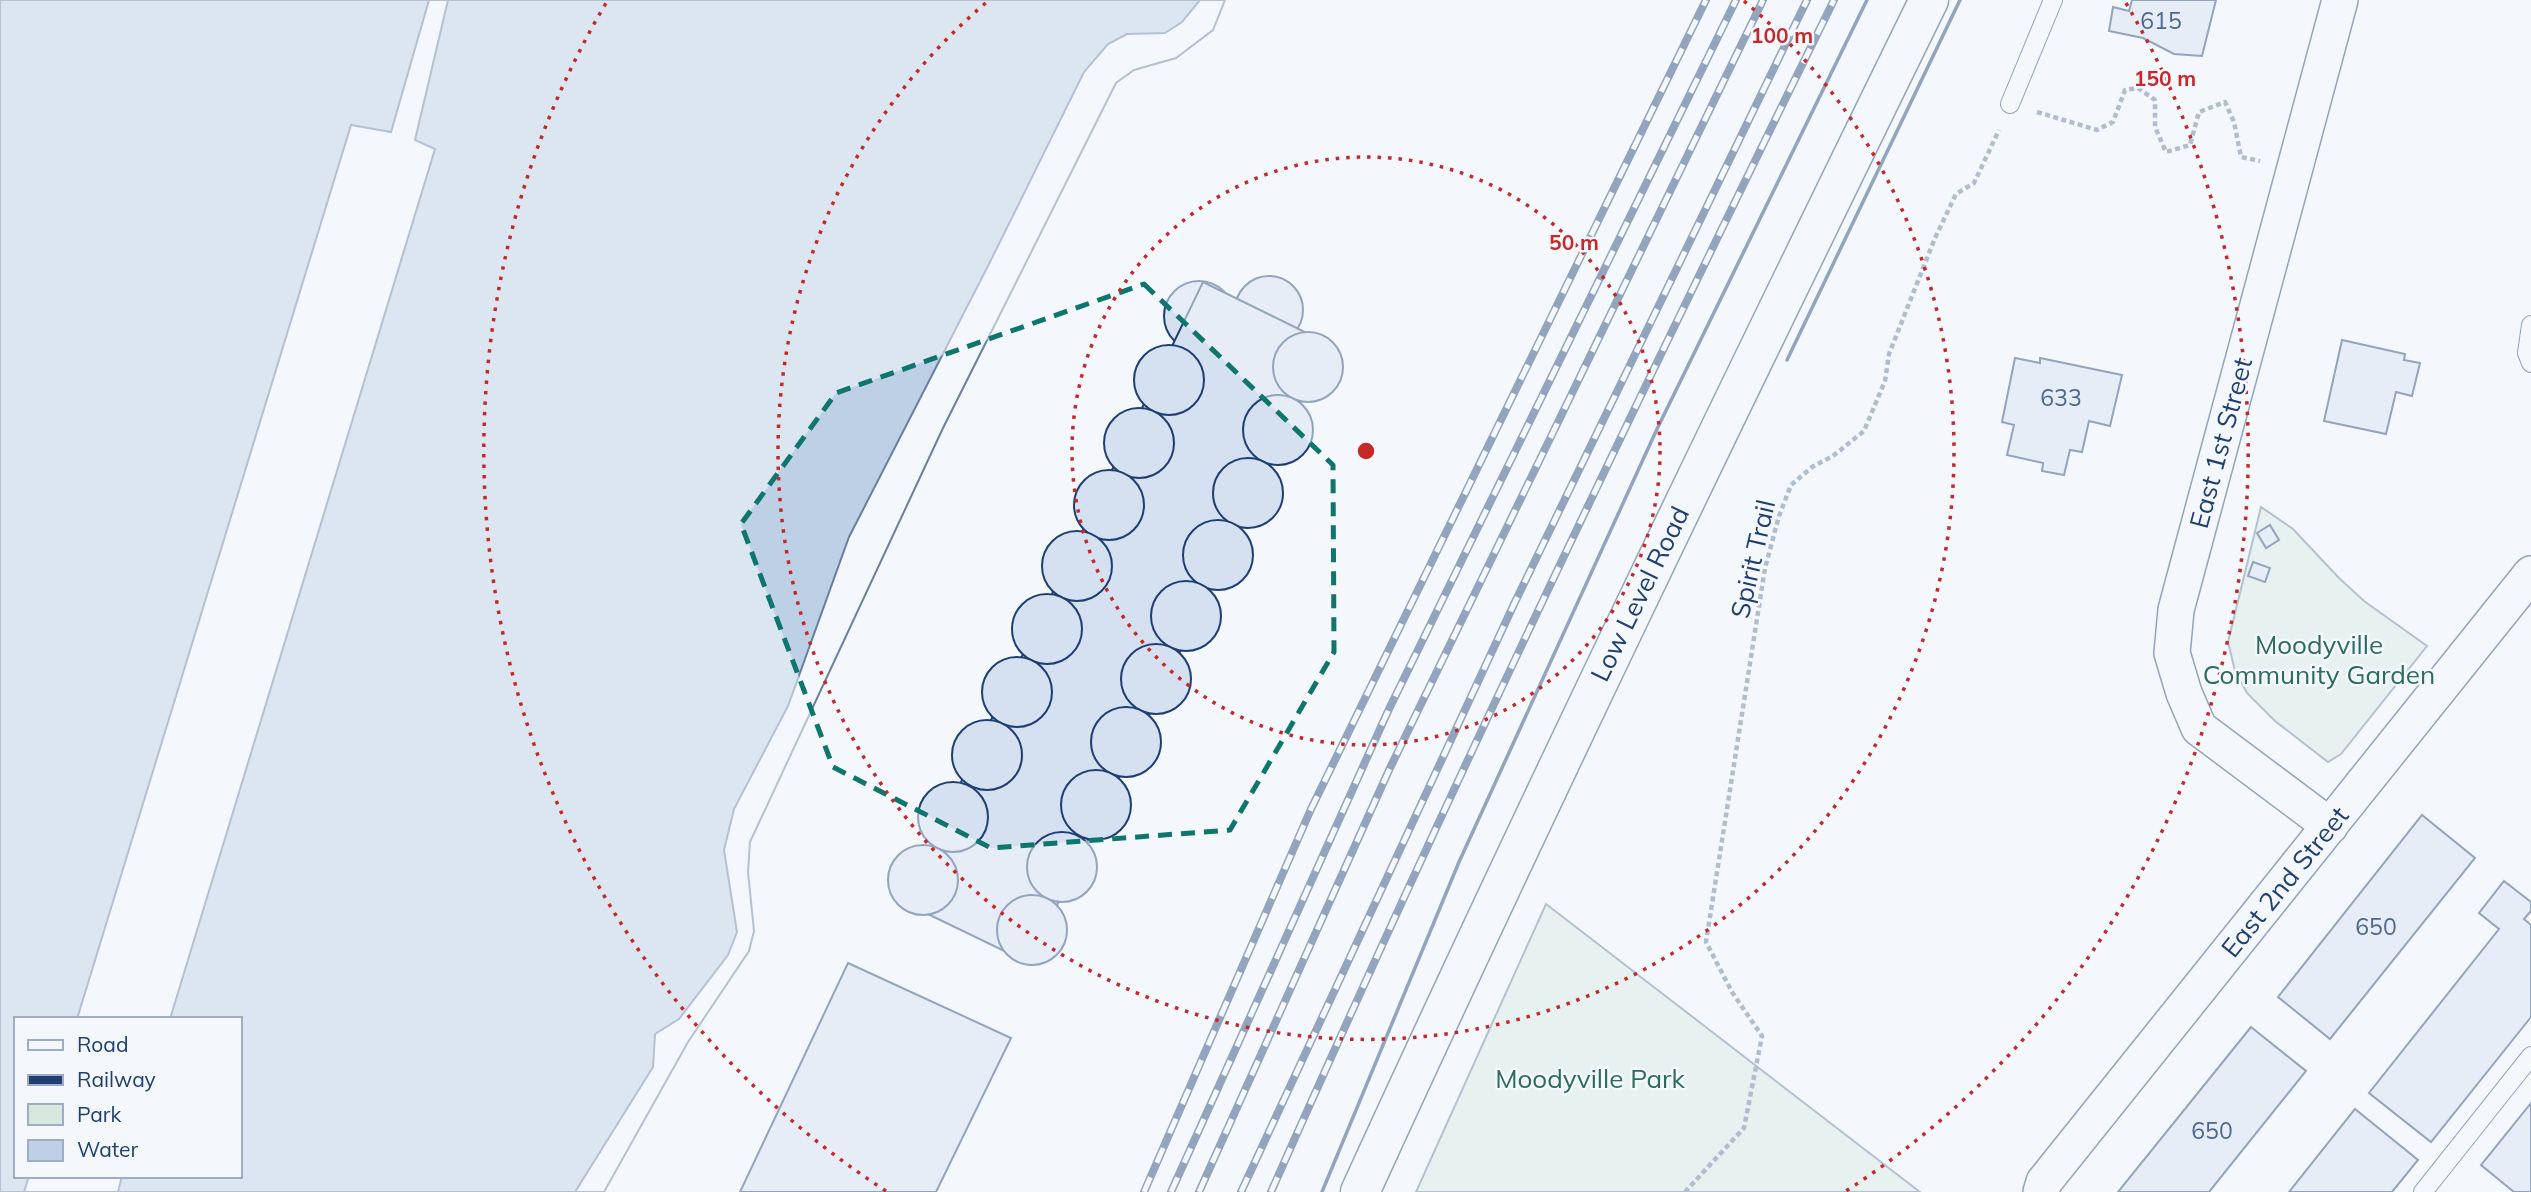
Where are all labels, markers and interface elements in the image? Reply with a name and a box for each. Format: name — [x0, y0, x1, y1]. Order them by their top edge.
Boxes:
house number: 615 — [2140, 6, 2182, 35]
text: 100 m — [1751, 22, 1813, 48]
text: 150 m — [2134, 65, 2196, 91]
text: 50 m — [1549, 229, 1599, 255]
street label: East 1st Street — [2182, 354, 2259, 532]
house number: 633 — [2040, 383, 2082, 412]
centre of rings — [1354, 439, 1378, 463]
street label: Spirit Trail — [1723, 496, 1782, 621]
street label: Low Level Road — [1583, 501, 1696, 687]
park label: Moodyville Community Garden — [2203, 628, 2435, 691]
street label: East 2nd Street — [2214, 800, 2355, 964]
house number: 650 — [2355, 912, 2397, 941]
legend — [14, 1017, 242, 1178]
text: Road — [77, 1031, 128, 1057]
park label: Moodyville Park — [1495, 1062, 1685, 1095]
text: Railway — [77, 1066, 156, 1092]
text: Park — [77, 1101, 121, 1127]
house number: 650 — [2191, 1116, 2233, 1145]
text: Water — [77, 1136, 138, 1162]

